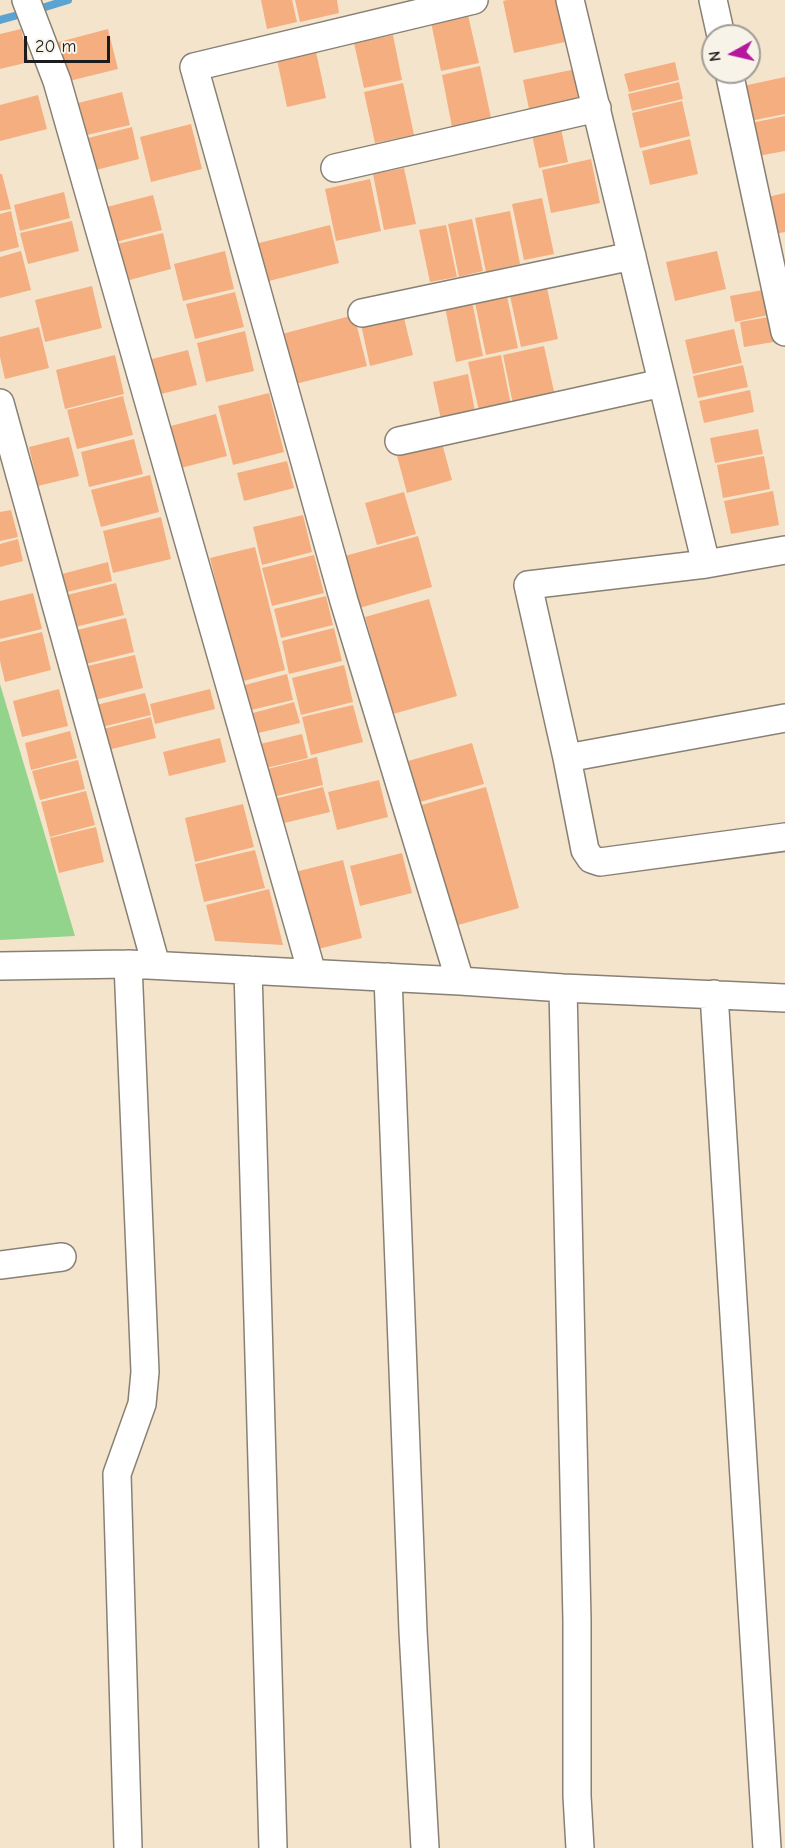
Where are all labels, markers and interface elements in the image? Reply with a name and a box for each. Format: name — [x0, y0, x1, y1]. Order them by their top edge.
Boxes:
scale bar — [27, 24, 112, 62]
north arrow — [701, 24, 761, 84]
text: 20 m — [35, 36, 76, 57]
text: N — [706, 50, 725, 63]

